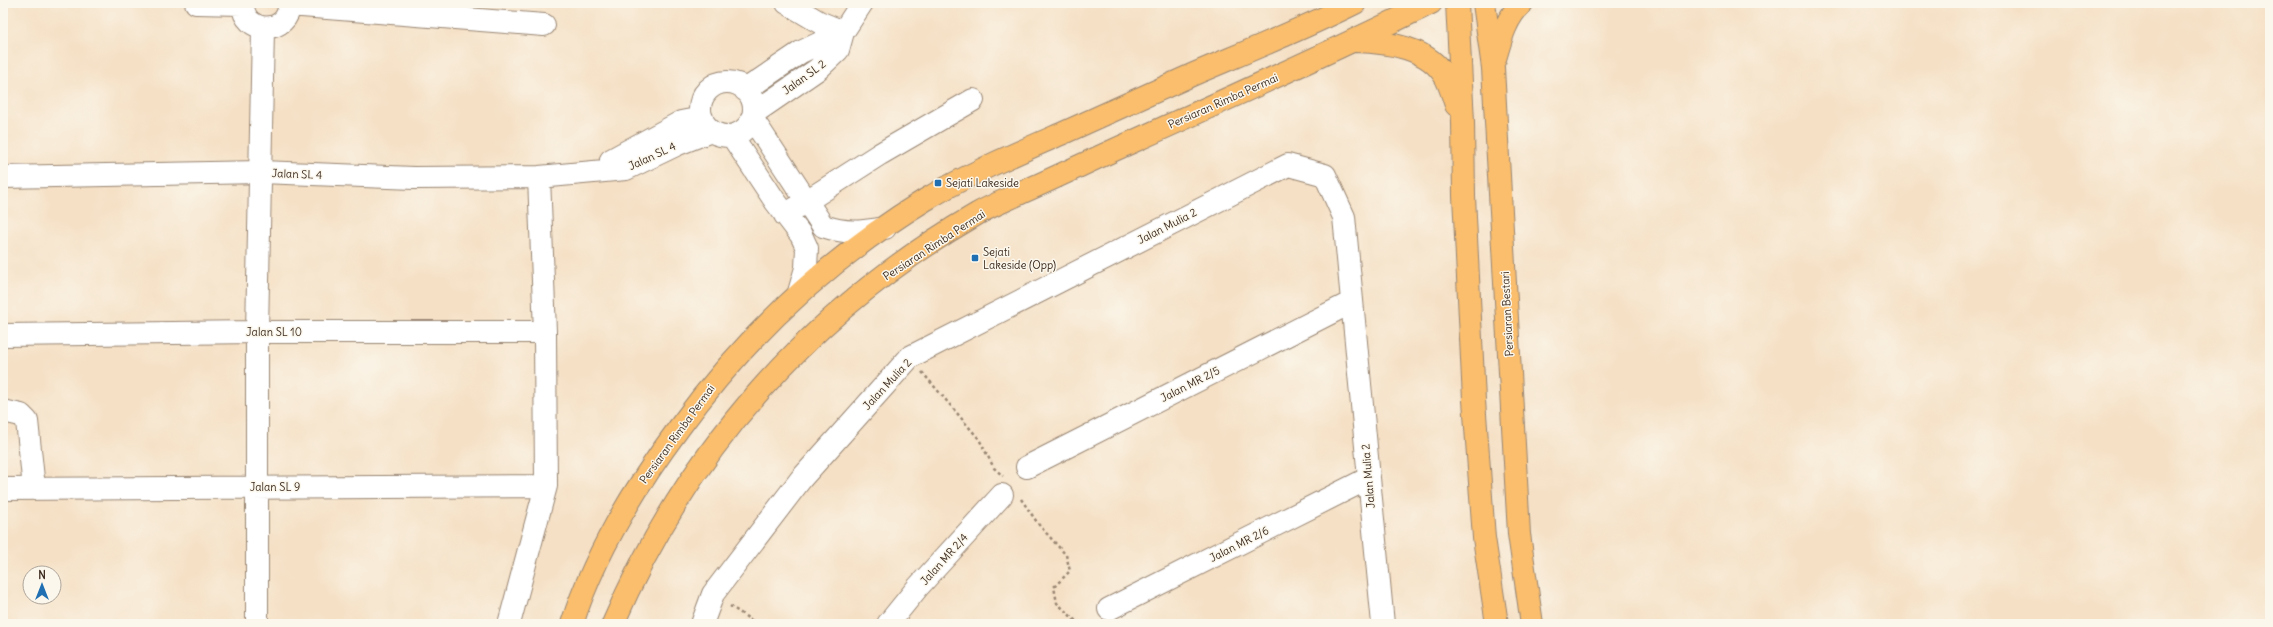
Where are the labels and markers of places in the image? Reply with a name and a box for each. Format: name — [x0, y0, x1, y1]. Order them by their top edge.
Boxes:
place label: Sejati Lakeside — [946, 176, 1019, 190]
marker: Sejati Lakeside — [933, 178, 943, 188]
place label: Sejati Lakeside (Opp) — [983, 245, 1056, 272]
marker: Sejati Lakeside (Opp) — [970, 253, 980, 263]

